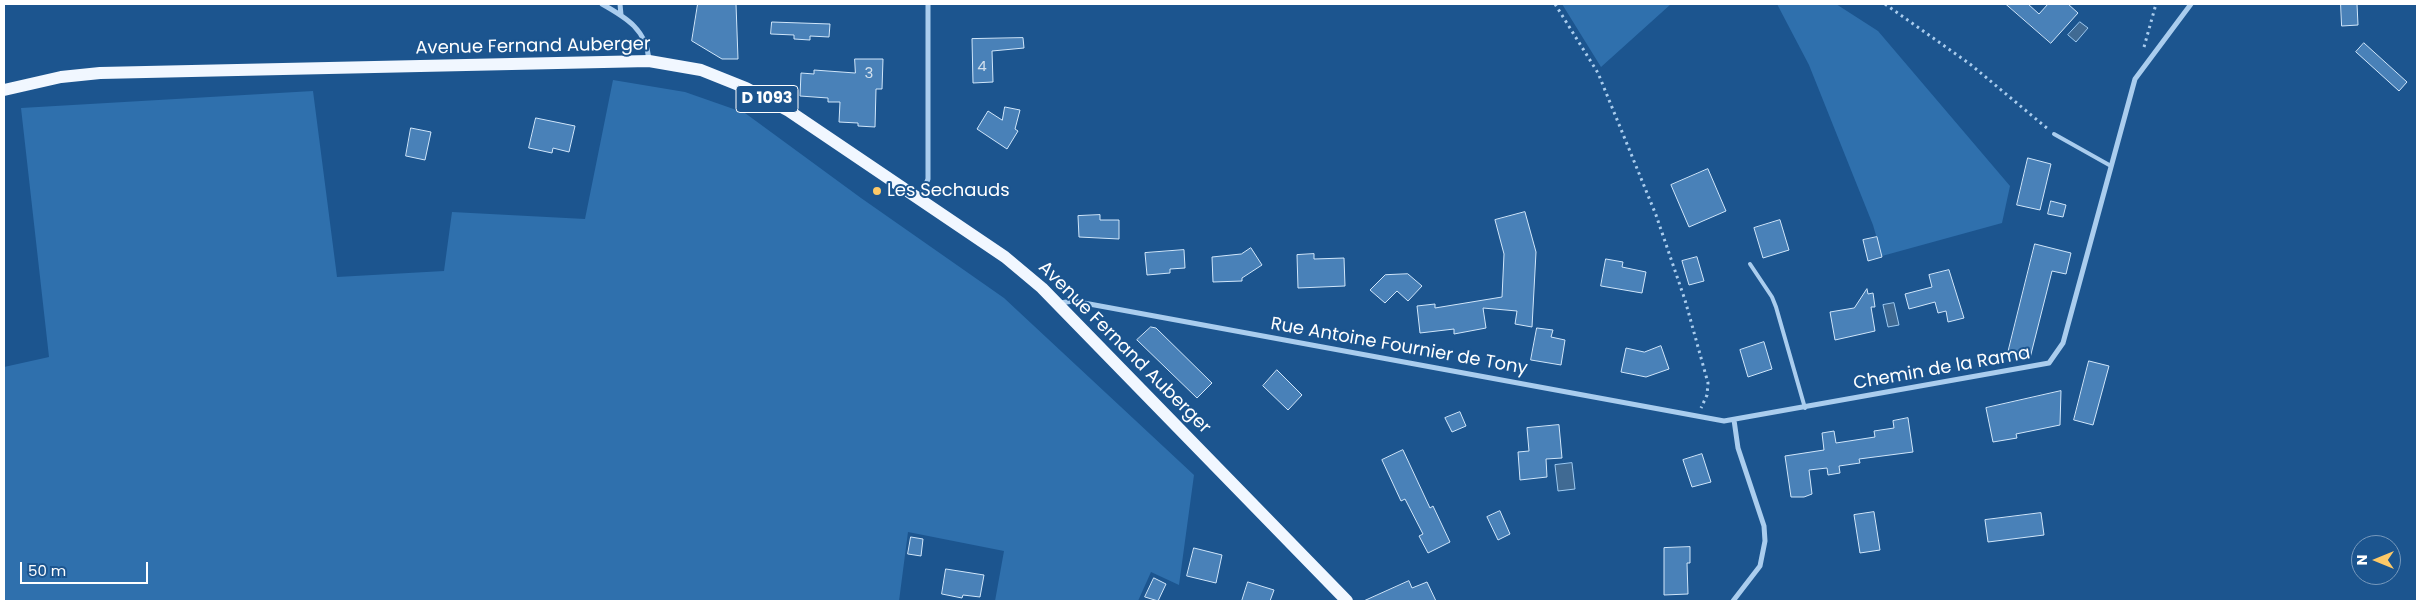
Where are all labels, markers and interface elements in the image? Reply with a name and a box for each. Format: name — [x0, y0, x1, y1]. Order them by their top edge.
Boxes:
street label: Avenue Fernand Auberger — [415, 34, 651, 60]
house number: 4 — [977, 58, 987, 76]
house number: 3 — [865, 65, 873, 83]
road number: D 1093 — [736, 86, 798, 112]
place label: Les Sechauds — [887, 180, 1010, 202]
marker: Les Sechauds — [871, 185, 883, 197]
street label: Avenue Fernand Auberger — [1033, 257, 1215, 439]
street label: Rue Antoine Fournier de Tony — [1269, 314, 1529, 380]
street label: Chemin de la Rama — [1852, 343, 2032, 395]
north arrow — [2351, 535, 2401, 585]
scale bar — [22, 552, 150, 584]
text: N — [2352, 555, 2372, 565]
text: 50 m — [28, 560, 66, 581]

